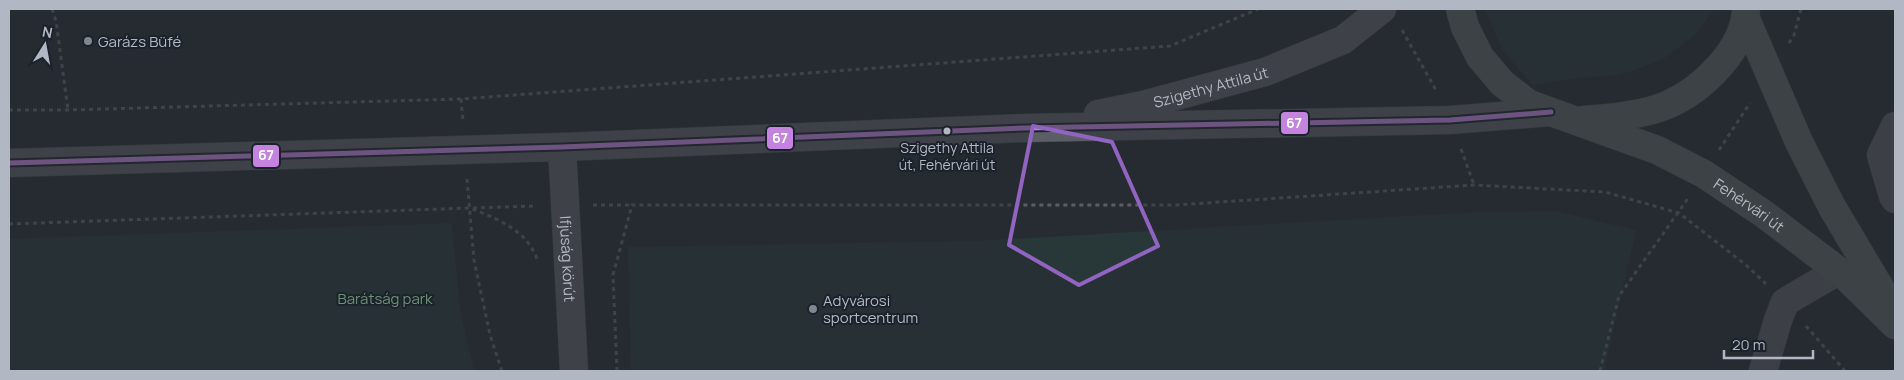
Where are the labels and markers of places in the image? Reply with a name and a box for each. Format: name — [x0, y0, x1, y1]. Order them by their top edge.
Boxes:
place label: Garázs Büfé — [98, 31, 182, 52]
marker: Garázs Büfé — [82, 35, 94, 47]
marker: Szigethy Attila út, Fehérvári út — [942, 126, 952, 136]
place label: Szigethy Attila út, Fehérvári út — [899, 138, 996, 174]
place label: Adyvárosi sportcentrum — [823, 290, 918, 328]
marker: Adyvárosi sportcentrum — [807, 303, 819, 315]

